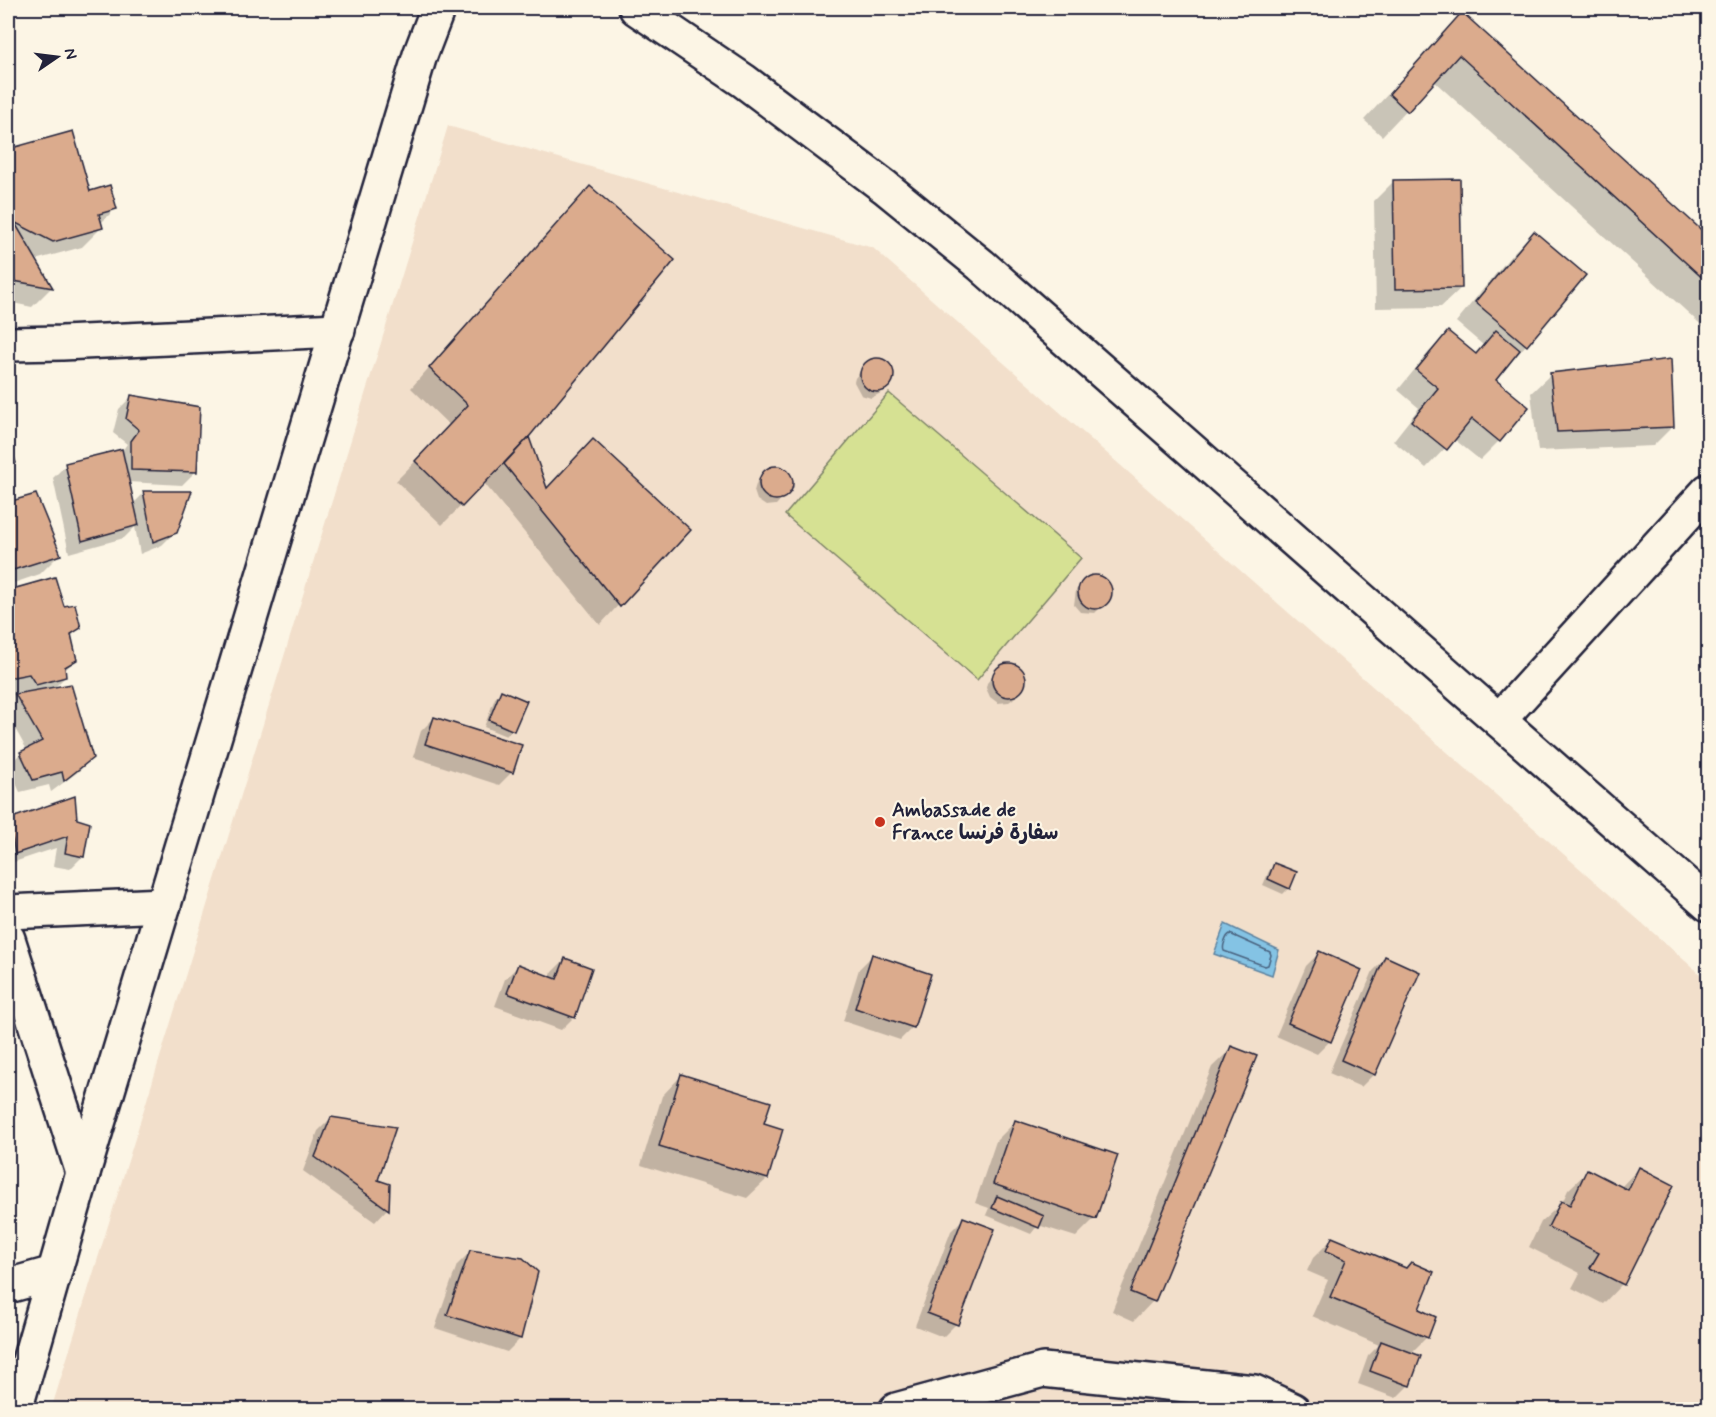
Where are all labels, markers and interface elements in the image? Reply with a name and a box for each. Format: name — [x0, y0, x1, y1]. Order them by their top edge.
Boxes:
north arrow — [27, 27, 87, 87]
text: N — [59, 46, 82, 61]
place label: Ambassade de France سفارة فرنسا — [892, 797, 1058, 847]
marker: Ambassade de France سفارة فرنسا — [873, 815, 887, 829]

